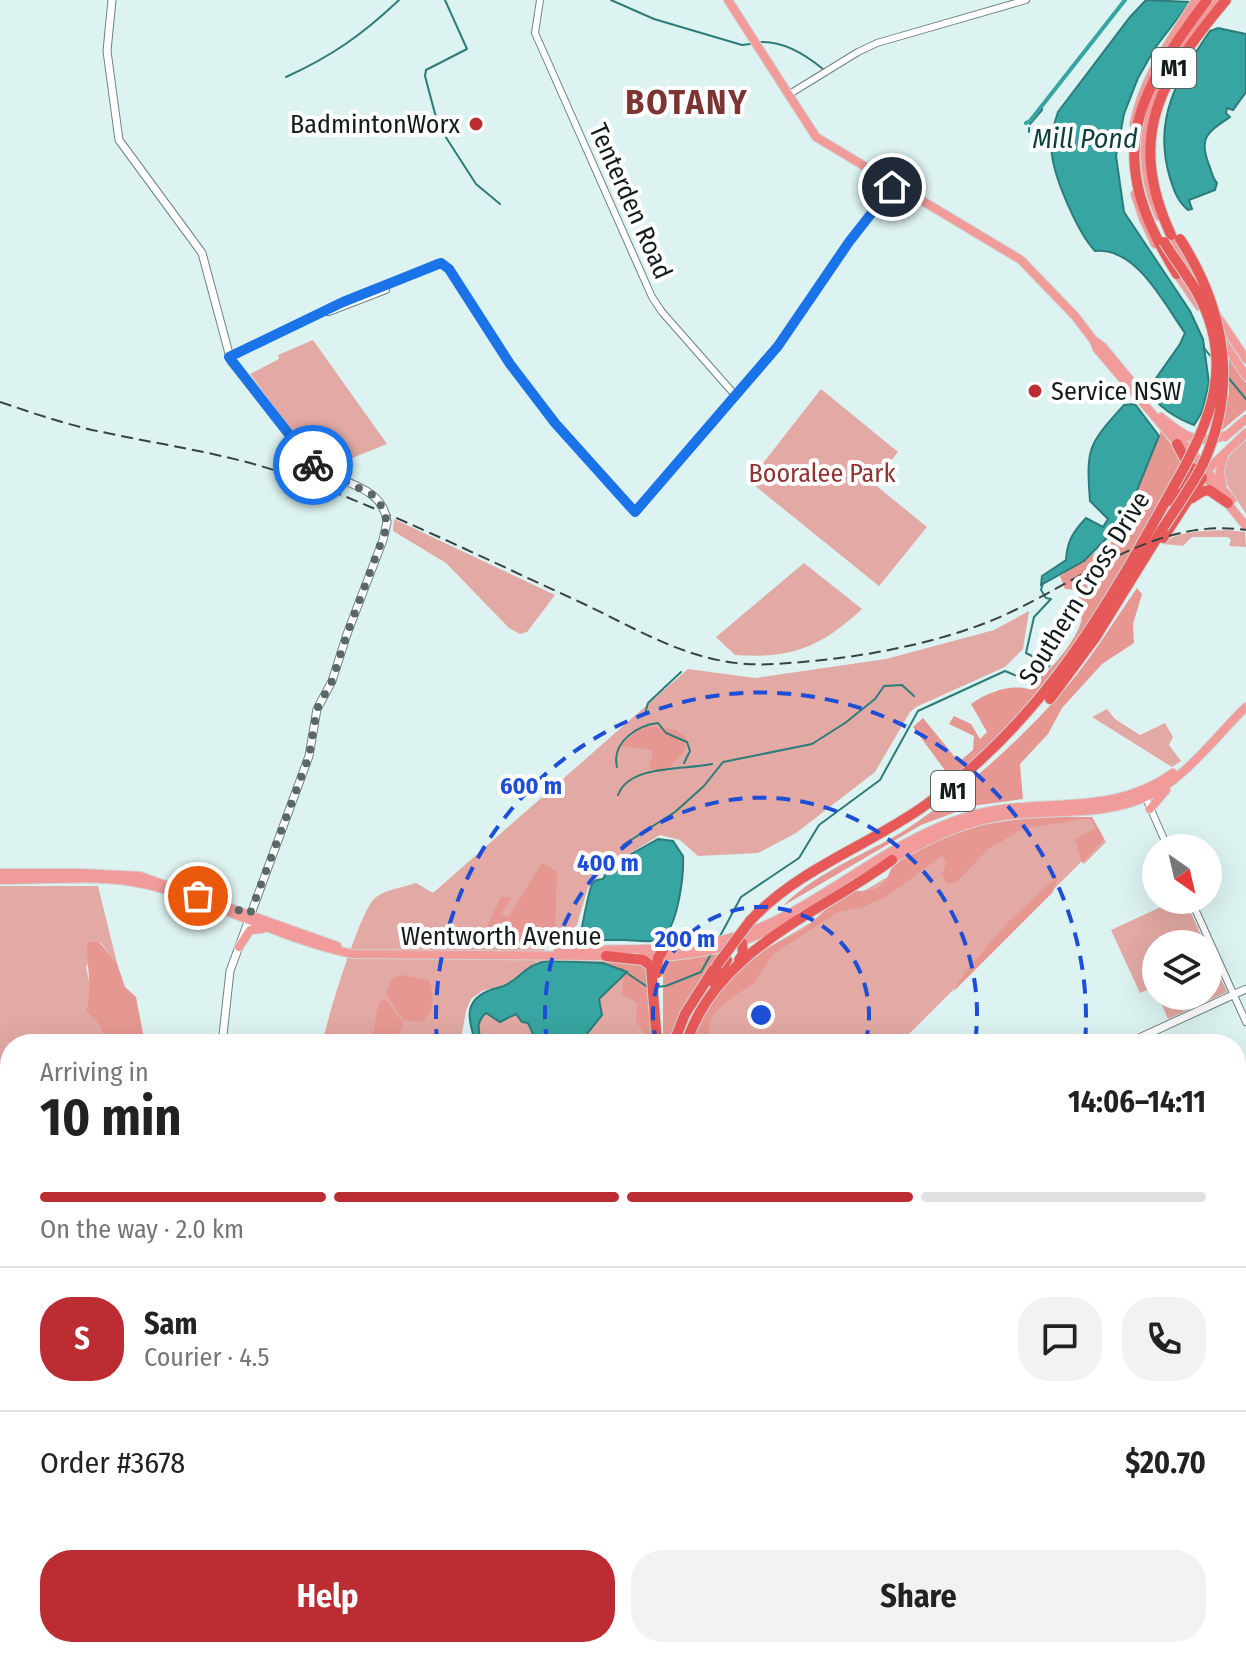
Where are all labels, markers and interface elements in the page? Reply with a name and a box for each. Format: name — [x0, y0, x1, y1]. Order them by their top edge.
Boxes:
road number: M1 — [1152, 48, 1196, 88]
district label: BOTANY — [625, 82, 749, 123]
place label: BadmintonWorx — [290, 109, 461, 140]
marker: BadmintonWorx — [467, 115, 485, 133]
street label: Tenterden Road — [582, 119, 679, 284]
water label: Mill Pond — [1032, 122, 1138, 155]
pin — [858, 153, 926, 221]
icon: home — [870, 165, 914, 209]
place label: Service NSW — [1051, 376, 1181, 407]
marker: Service NSW — [1026, 382, 1044, 400]
courier — [273, 425, 353, 505]
icon: bike — [291, 443, 335, 487]
park label: Booralee Park — [748, 458, 896, 489]
street label: Southern Cross Drive — [1012, 486, 1156, 691]
road number: M1 — [931, 771, 975, 811]
text: 600 m — [500, 772, 562, 800]
north arrow — [1142, 834, 1222, 914]
map controls — [1142, 834, 1222, 1010]
text: 400 m — [577, 849, 639, 877]
pin — [164, 862, 232, 930]
icon: bag — [176, 874, 220, 918]
street label: Wentworth Avenue — [401, 921, 601, 952]
text: 200 m — [654, 925, 715, 953]
button: layers — [1142, 930, 1222, 1010]
centre of rings — [747, 1001, 775, 1029]
text: Arriving in — [40, 1057, 149, 1088]
text: 14:06–14:11 — [1068, 1084, 1206, 1120]
text: 10 min — [40, 1086, 182, 1149]
text: On the way · 2.0 km — [40, 1214, 244, 1245]
button: chat — [1018, 1297, 1102, 1381]
button: phone — [1122, 1297, 1206, 1381]
text: Sam — [144, 1306, 197, 1342]
text: S — [74, 1321, 90, 1357]
text: Courier · 4.5 — [144, 1342, 270, 1373]
text: Order #3678 — [40, 1445, 185, 1481]
text: $20.70 — [1125, 1445, 1206, 1481]
button: Help — [40, 1550, 615, 1642]
button: Share — [631, 1550, 1206, 1642]

